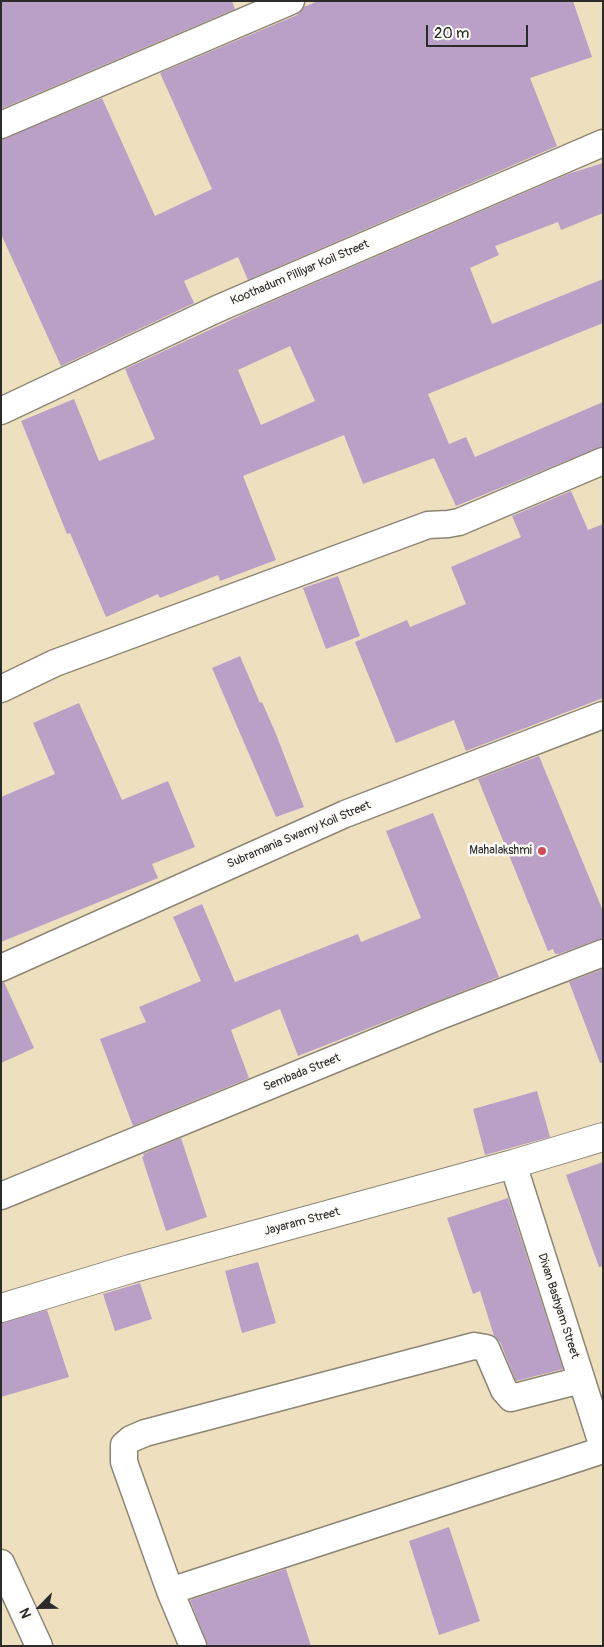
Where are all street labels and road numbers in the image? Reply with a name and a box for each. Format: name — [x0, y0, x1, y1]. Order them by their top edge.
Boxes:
street label: Koothadum Pilliyar Koil Street — [229, 237, 371, 309]
street label: Subramania Swamy Koil Street — [225, 798, 373, 872]
street label: Sembada Street — [262, 1051, 342, 1095]
street label: Jayaram Street — [263, 1205, 341, 1239]
street label: Divan Bashyam Street — [534, 1252, 582, 1360]

